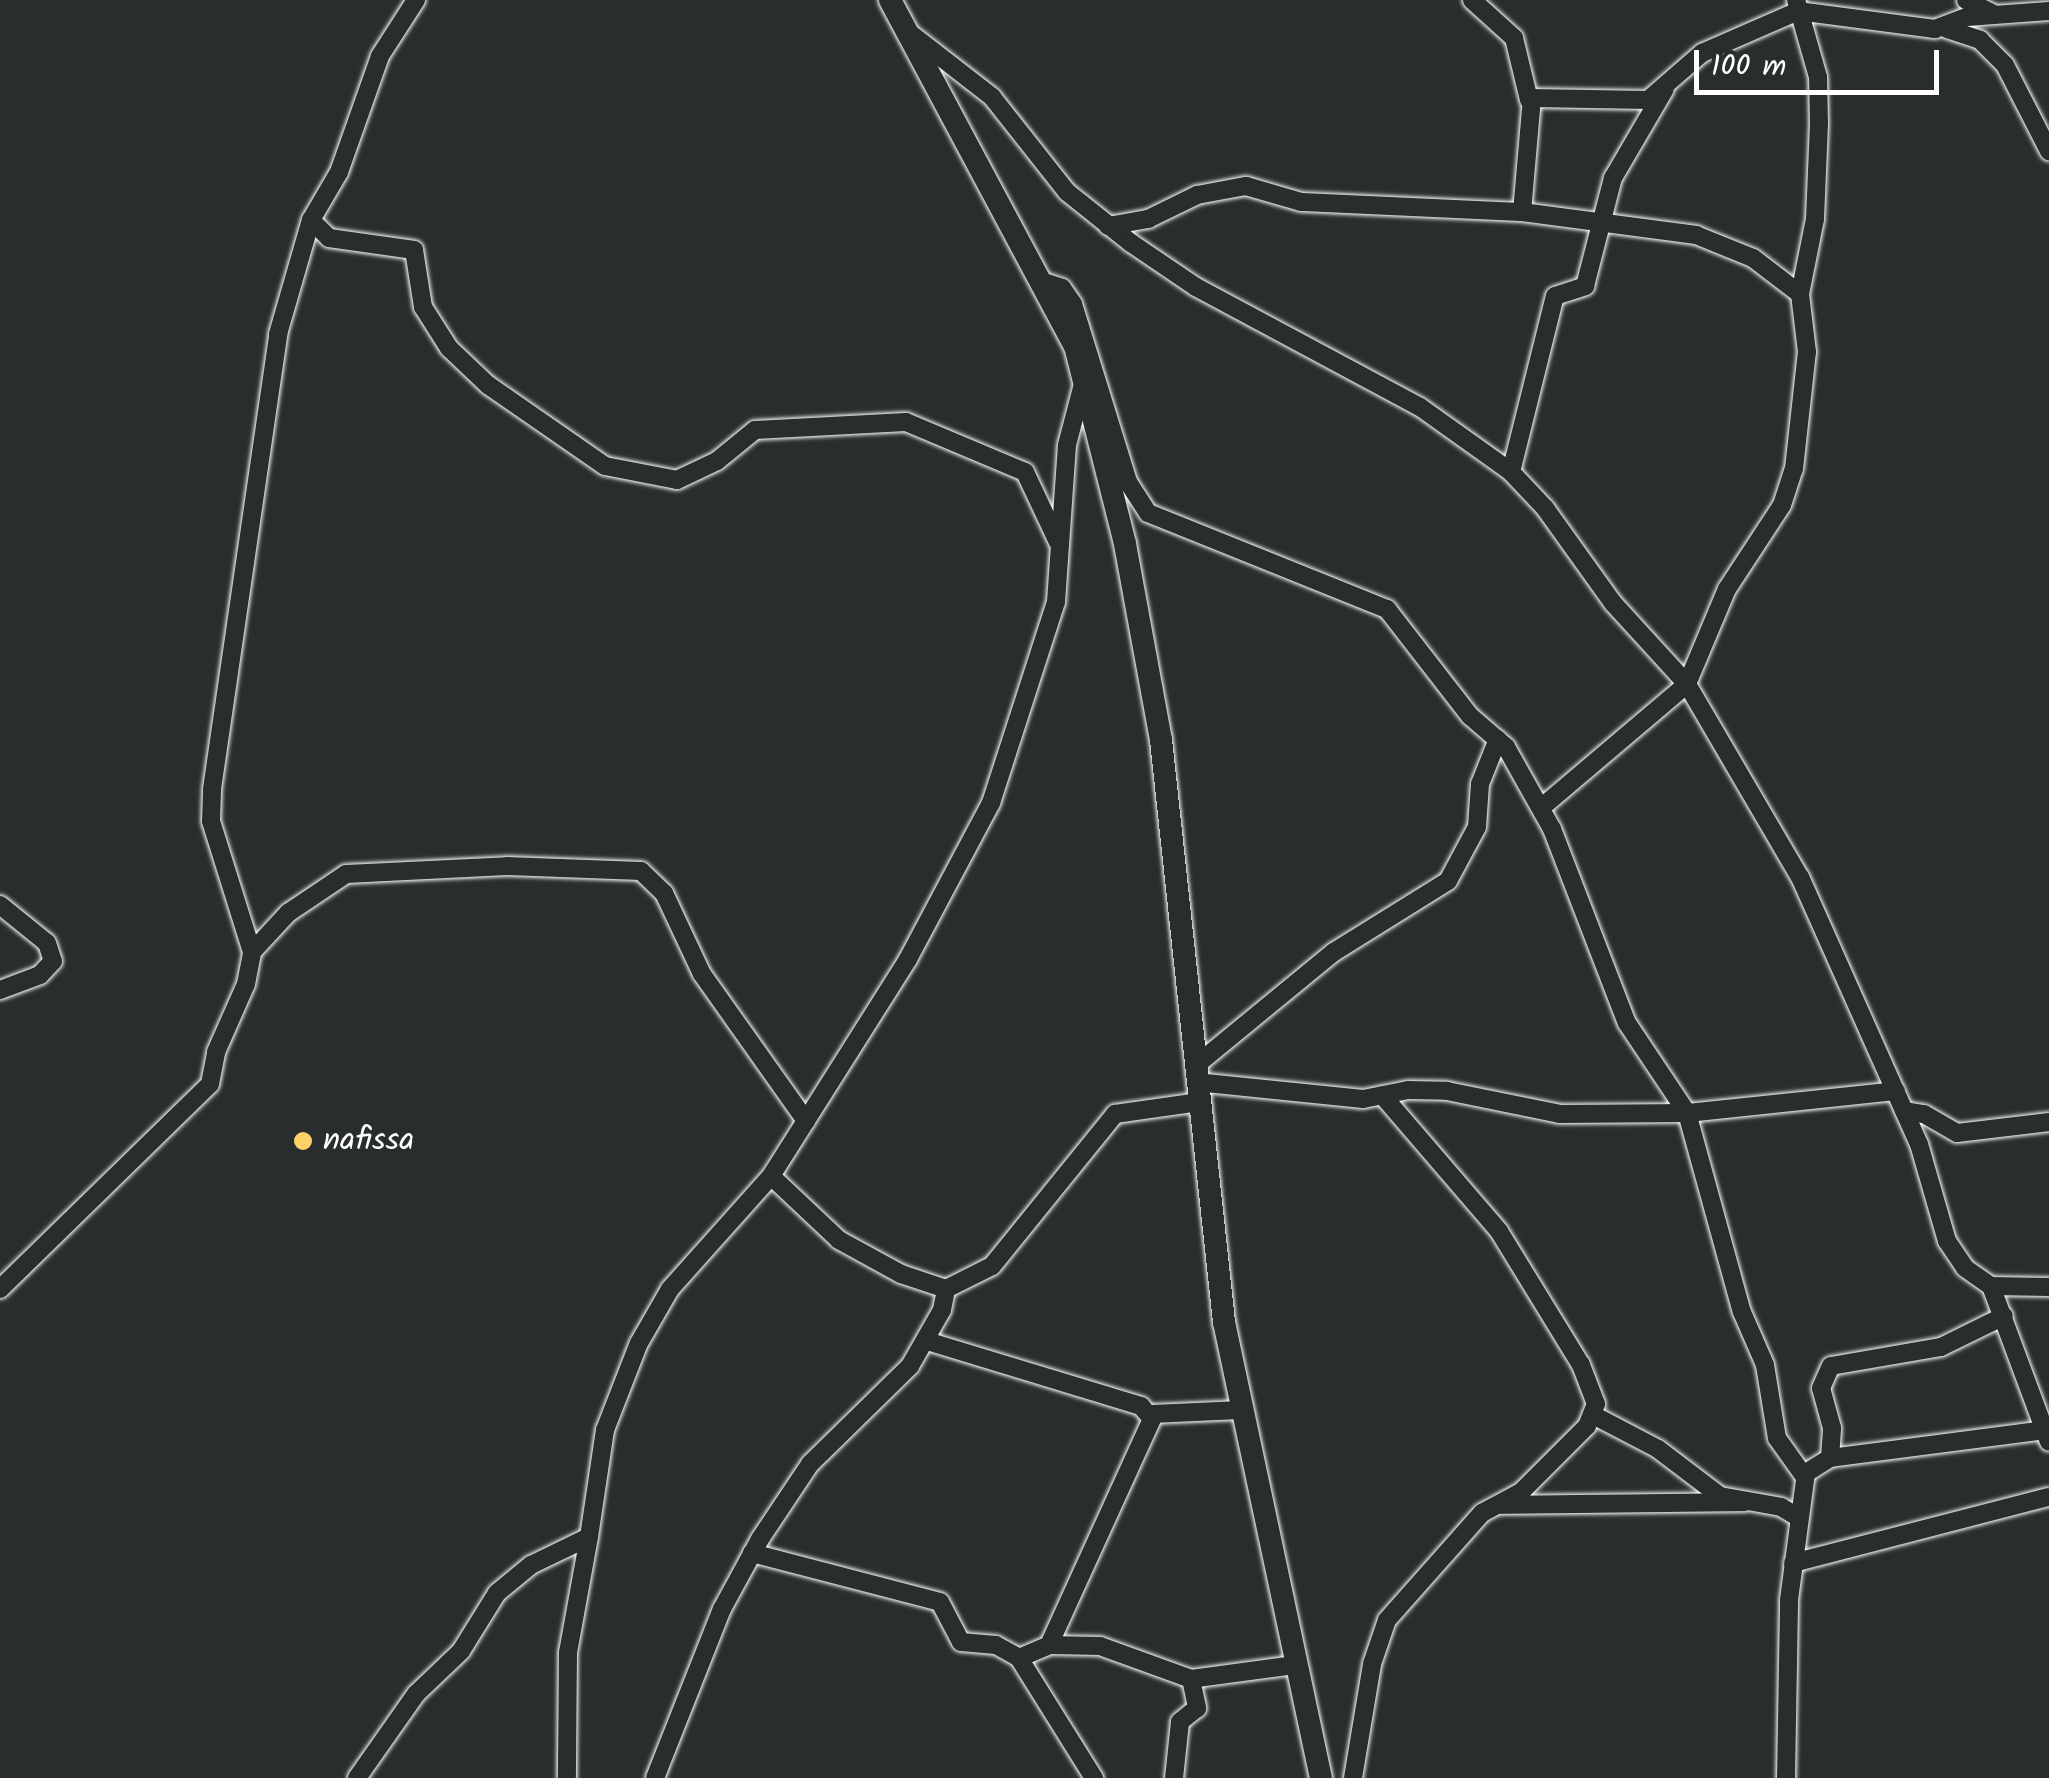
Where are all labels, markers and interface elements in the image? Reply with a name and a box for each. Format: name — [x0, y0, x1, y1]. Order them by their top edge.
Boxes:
scale bar — [1699, 30, 1944, 92]
text: 100 m — [1711, 43, 1786, 91]
place label: nafissa — [323, 1122, 414, 1160]
marker: nafissa — [292, 1130, 314, 1152]

